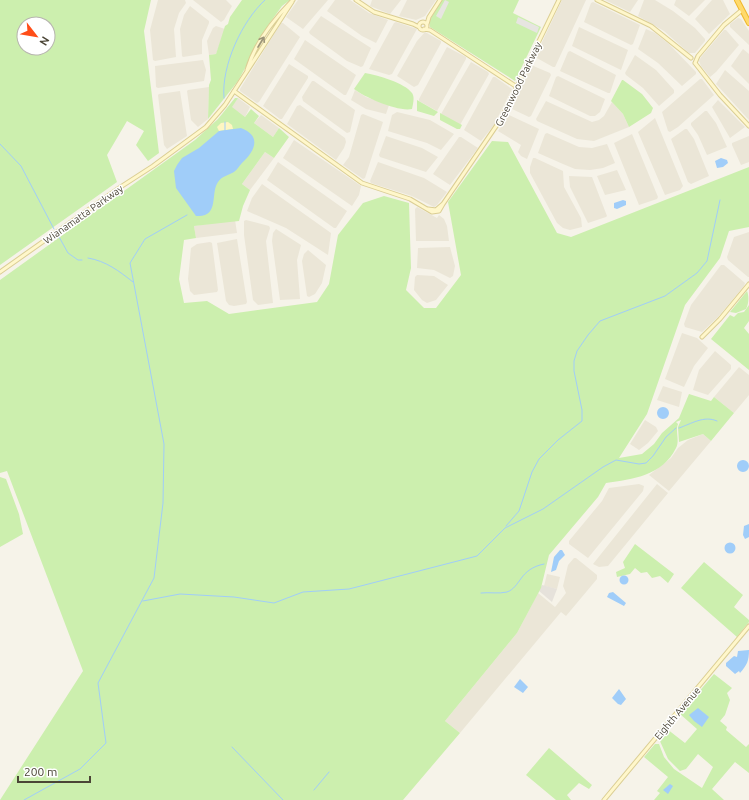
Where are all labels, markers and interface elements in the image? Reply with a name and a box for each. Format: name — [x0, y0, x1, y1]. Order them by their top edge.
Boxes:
north arrow — [16, 16, 56, 56]
text: N — [37, 35, 52, 48]
one-way arrow — [257, 36, 265, 48]
street label: Greenwood Parkway — [493, 40, 544, 128]
street label: Wianamatta Parkway — [41, 183, 125, 246]
street label: Eighth Avenue — [652, 685, 703, 742]
scale bar — [18, 758, 90, 784]
text: 200 m — [24, 765, 57, 778]

